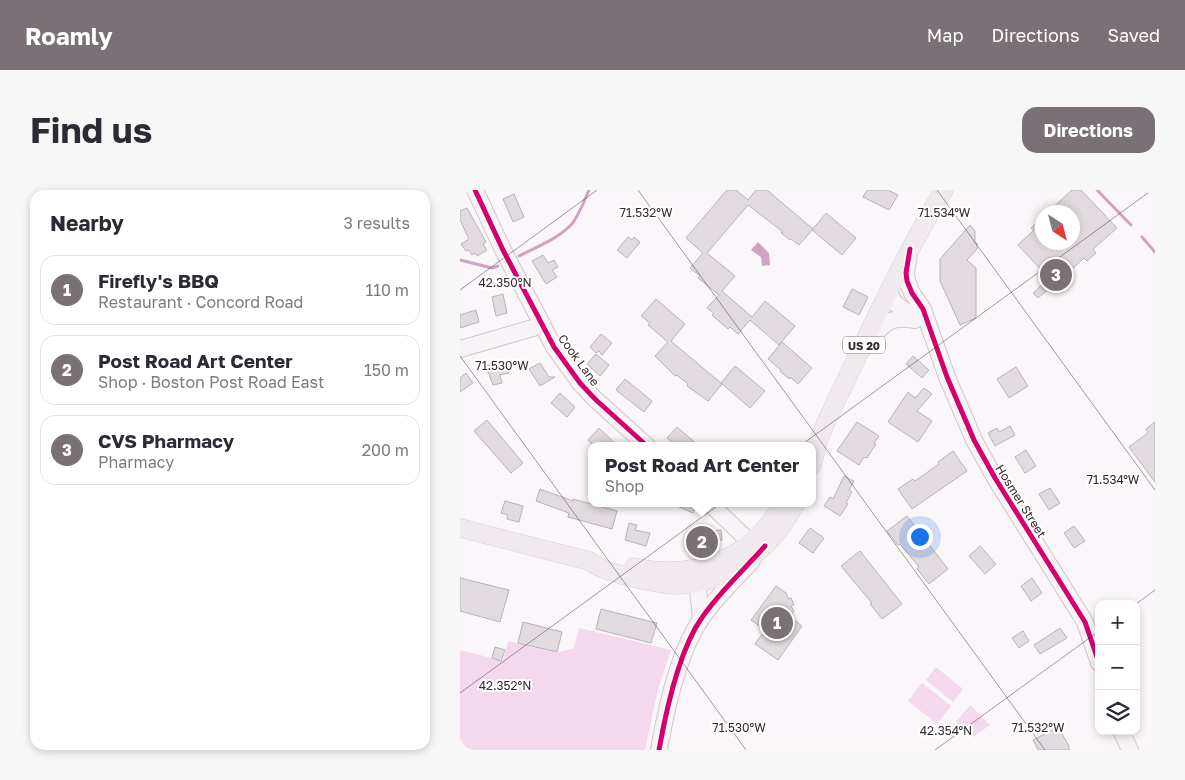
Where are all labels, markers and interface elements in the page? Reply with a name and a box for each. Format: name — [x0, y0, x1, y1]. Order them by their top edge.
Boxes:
text: Roamly — [25, 21, 113, 50]
text: Map — [927, 24, 963, 46]
text: Directions — [991, 24, 1079, 46]
text: Saved — [1107, 24, 1160, 46]
button: Directions — [1022, 107, 1155, 153]
text: Find us — [30, 109, 152, 151]
text: 71.532°W — [620, 205, 673, 220]
text: 71.534°W — [918, 205, 971, 220]
north arrow — [1035, 205, 1080, 250]
text: Nearby — [50, 210, 124, 236]
text: 3 results — [343, 213, 410, 233]
pin: 3 — [1040, 256, 1072, 294]
text: Firefly's BBQ — [98, 269, 219, 292]
text: 42.350°N — [478, 275, 532, 290]
text: 1 — [63, 280, 71, 300]
text: 110 m — [365, 280, 409, 300]
text: Restaurant · Concord Road — [98, 292, 303, 312]
street label: Cook Lane — [555, 331, 603, 389]
road number: US 20 — [843, 336, 885, 354]
text: Post Road Art Center — [98, 349, 293, 372]
text: 71.530°W — [475, 358, 529, 373]
text: 2 — [62, 360, 72, 380]
text: 150 m — [364, 360, 409, 380]
text: Shop · Boston Post Road East — [98, 372, 324, 392]
text: CVS Pharmacy — [98, 429, 234, 452]
text: 3 — [62, 440, 72, 460]
text: 200 m — [362, 440, 409, 460]
popup — [588, 442, 816, 507]
text: Pharmacy — [98, 452, 174, 472]
text: Post Road Art Center — [605, 453, 799, 476]
street label: Hosmer Street — [993, 462, 1050, 541]
text: 71.534°W — [1087, 472, 1140, 487]
text: Shop — [605, 476, 644, 496]
pin: 2 — [686, 523, 718, 561]
your location — [907, 524, 933, 550]
map controls — [1095, 600, 1140, 735]
button: + — [1095, 600, 1140, 645]
pin: 1 — [761, 604, 793, 642]
button: − — [1095, 645, 1140, 690]
text: 42.352°N — [479, 678, 531, 693]
button: layers — [1095, 690, 1140, 735]
text: 71.530°W — [712, 720, 766, 735]
text: 71.532°W — [1012, 720, 1065, 735]
text: 42.354°N — [920, 723, 972, 738]

